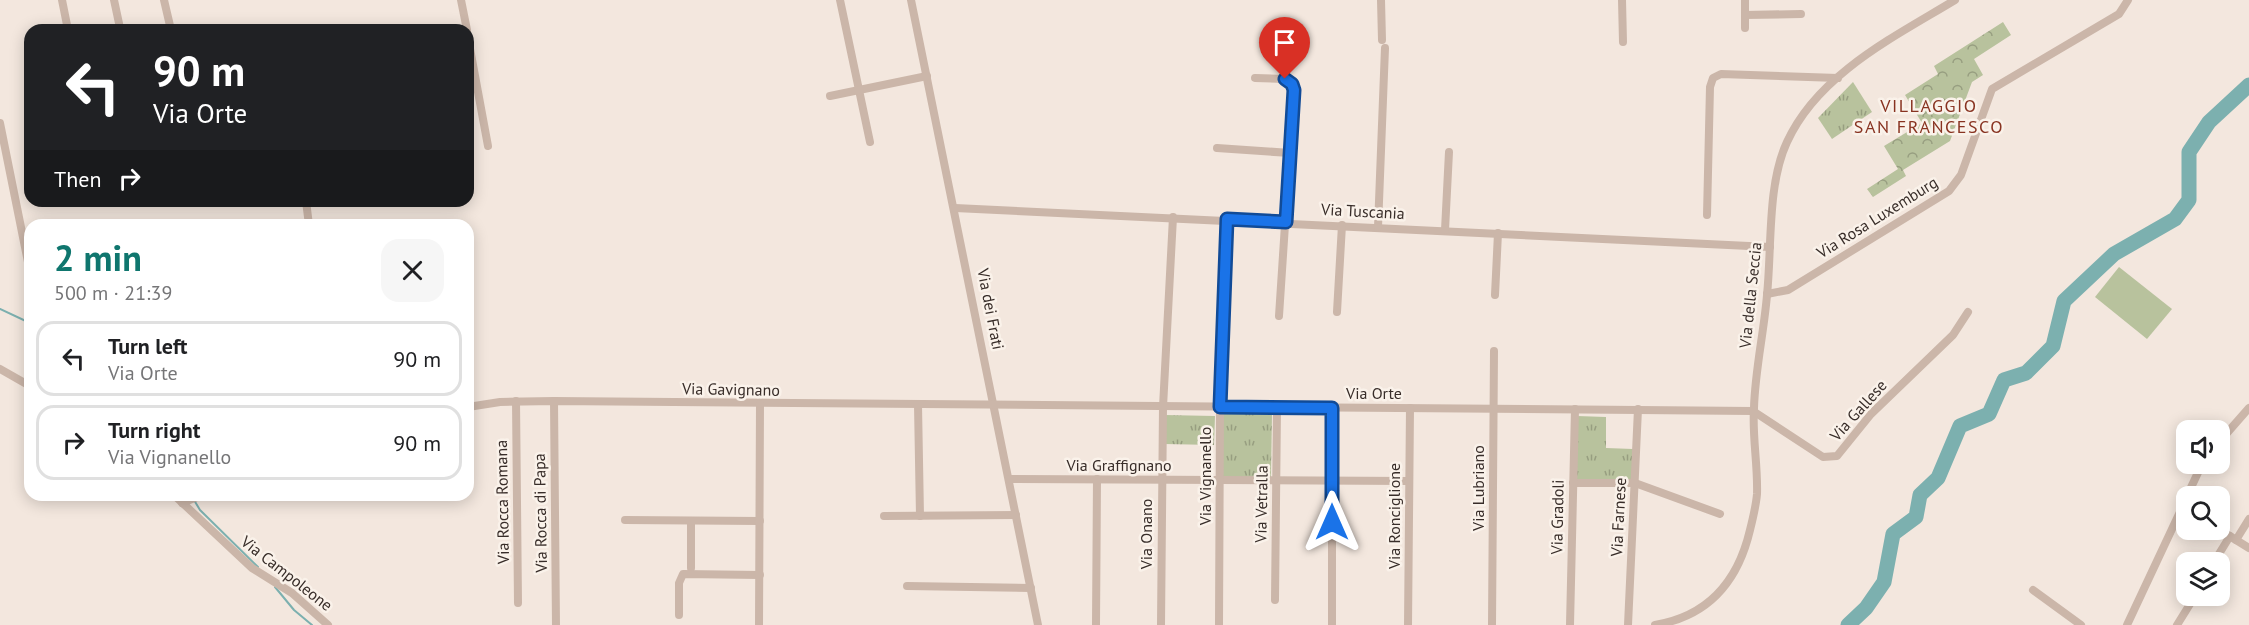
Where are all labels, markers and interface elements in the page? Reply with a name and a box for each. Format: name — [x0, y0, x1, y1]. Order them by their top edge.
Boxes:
pin — [1259, 17, 1310, 79]
icon: arrive — [1268, 26, 1301, 59]
text: 90 m — [153, 43, 245, 98]
icon: left — [54, 48, 132, 126]
district label: VILLAGGIO SAN FRANCESCO — [1854, 94, 2004, 138]
text: Via Orte — [153, 96, 247, 130]
icon: right — [113, 162, 146, 195]
text: Then — [54, 165, 101, 193]
street label: Via Rosa Luxemburg — [1812, 172, 1941, 263]
street label: Via Tuscania — [1320, 199, 1405, 223]
text: 2 min — [54, 234, 142, 281]
button: close — [381, 239, 444, 302]
street label: Via della Seccia — [1734, 241, 1766, 350]
street label: Via dei Frati — [973, 266, 1009, 351]
text: 500 m · 21:39 — [54, 280, 172, 306]
text: Turn left — [108, 332, 188, 360]
icon: left — [57, 342, 90, 375]
text: 90 m — [393, 345, 441, 373]
text: Via Orte — [108, 360, 178, 386]
street label: Via Gallese — [1825, 375, 1891, 446]
street label: Via Gavignano — [681, 378, 780, 400]
street label: Via Orte — [1345, 383, 1402, 403]
text: Turn right — [108, 416, 200, 444]
map controls — [2176, 420, 2230, 606]
button: sound — [2176, 420, 2230, 474]
icon: right — [57, 426, 90, 459]
street label: Via Vignanello — [1195, 427, 1215, 526]
text: 90 m — [393, 429, 441, 457]
street label: Via Rocca Romana — [491, 440, 513, 565]
text: Via Vignanello — [108, 444, 231, 470]
street label: Via Lubriano — [1468, 445, 1488, 532]
street label: Via Rocca di Papa — [529, 453, 551, 574]
street label: Via Graffignano — [1065, 455, 1172, 475]
street label: Via Ronciglione — [1384, 463, 1404, 570]
street label: Via Vetralla — [1250, 465, 1272, 544]
street label: Via Farnese — [1606, 477, 1630, 558]
street label: Via Gradoli — [1546, 479, 1568, 556]
button: search — [2176, 486, 2230, 540]
position arrow — [1300, 490, 1364, 554]
street label: Via Onano — [1136, 499, 1156, 570]
street label: Via Campoleone — [236, 530, 337, 615]
button: layers — [2176, 552, 2230, 606]

